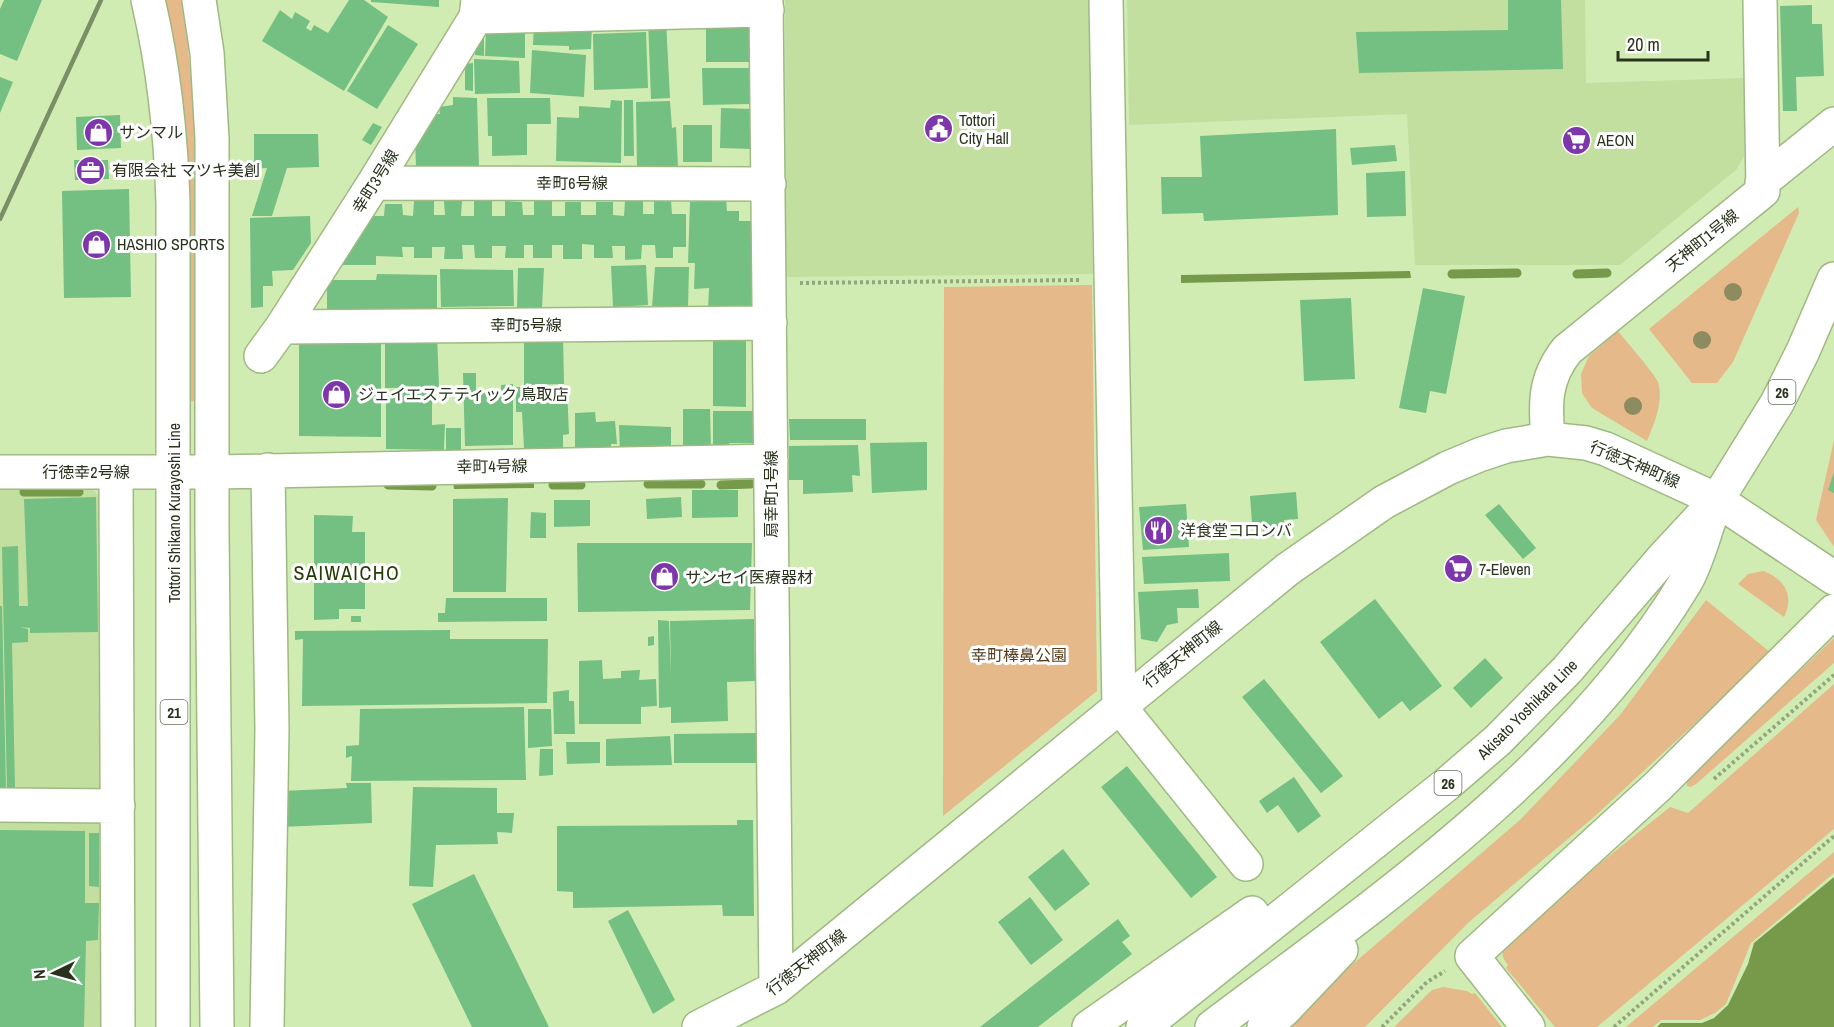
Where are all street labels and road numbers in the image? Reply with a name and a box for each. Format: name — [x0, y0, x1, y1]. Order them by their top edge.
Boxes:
street label: 幸町3号線 — [347, 145, 403, 217]
street label: 幸町6号線 — [536, 172, 608, 194]
street label: 天神町1号線 — [1661, 204, 1743, 276]
street label: 幸町5号線 — [490, 314, 562, 336]
road number: 26 — [1768, 380, 1796, 404]
street label: Tottori Shikano Kurayoshi Line — [163, 423, 185, 603]
street label: 行徳天神町線 — [1587, 435, 1683, 493]
street label: 扇幸町1号線 — [760, 450, 782, 538]
street label: 幸町4号線 — [456, 454, 528, 478]
street label: 行徳幸2号線 — [42, 461, 130, 483]
street label: 行徳天神町線 — [1138, 615, 1226, 693]
street label: Akisato Yoshikata Line — [1471, 654, 1582, 765]
road number: 21 — [160, 700, 188, 724]
road number: 26 — [1434, 771, 1462, 795]
street label: 行徳天神町線 — [761, 924, 851, 1000]

